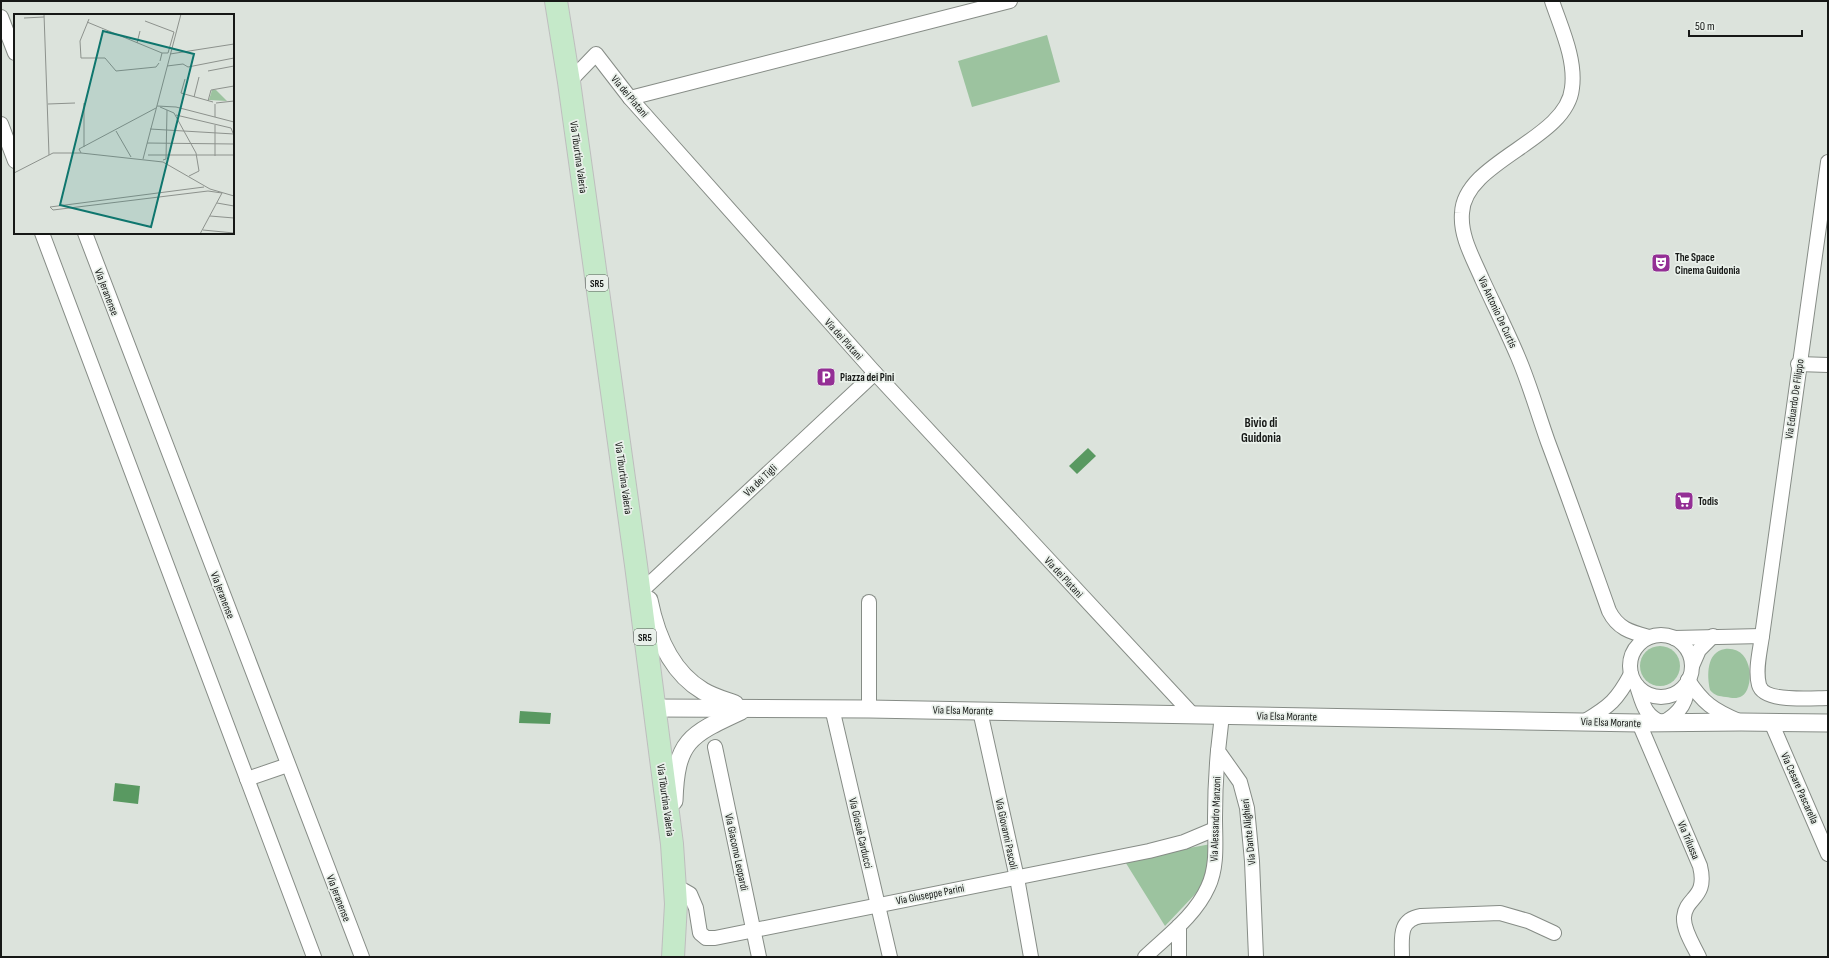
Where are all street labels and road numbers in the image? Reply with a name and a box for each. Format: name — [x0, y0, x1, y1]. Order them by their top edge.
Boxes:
street label: Via dei Platani — [608, 73, 651, 120]
street label: Via Tiburtina Valeria — [567, 120, 590, 194]
street label: Via Jeranense — [92, 267, 121, 317]
street label: Via Antonio De Curtis — [1475, 274, 1520, 350]
road number: SR5 — [586, 275, 608, 291]
street label: Via dei Platani — [822, 316, 866, 363]
street label: Via Eduardo De Filippo — [1782, 358, 1807, 440]
street label: Via Tiburtina Valeria — [612, 441, 635, 515]
street label: Via dei Tigli — [741, 462, 780, 499]
street label: Via dei Platani — [1041, 554, 1086, 600]
street label: Via Jeranense — [208, 570, 237, 620]
road number: SR5 — [634, 629, 656, 645]
street label: Via Elsa Morante — [933, 703, 993, 718]
street label: Via Elsa Morante — [1257, 709, 1317, 724]
street label: Via Elsa Morante — [1581, 715, 1641, 730]
street label: Via Cesare Pascarella — [1778, 750, 1821, 826]
street label: Via Tiburtina Valeria — [654, 763, 677, 837]
street label: Via Alessandro Manzoni — [1208, 776, 1223, 862]
street label: Via Giosuè Carducci — [846, 796, 875, 870]
street label: Via Giovanni Pascoli — [993, 797, 1020, 871]
street label: Via Dante Alighieri — [1239, 798, 1258, 866]
street label: Via Giacomo Leopardi — [722, 812, 751, 892]
street label: Via Trilussa — [1675, 819, 1702, 861]
street label: Via Jeranense — [324, 873, 353, 923]
street label: Via Giuseppe Parini — [895, 881, 965, 908]

